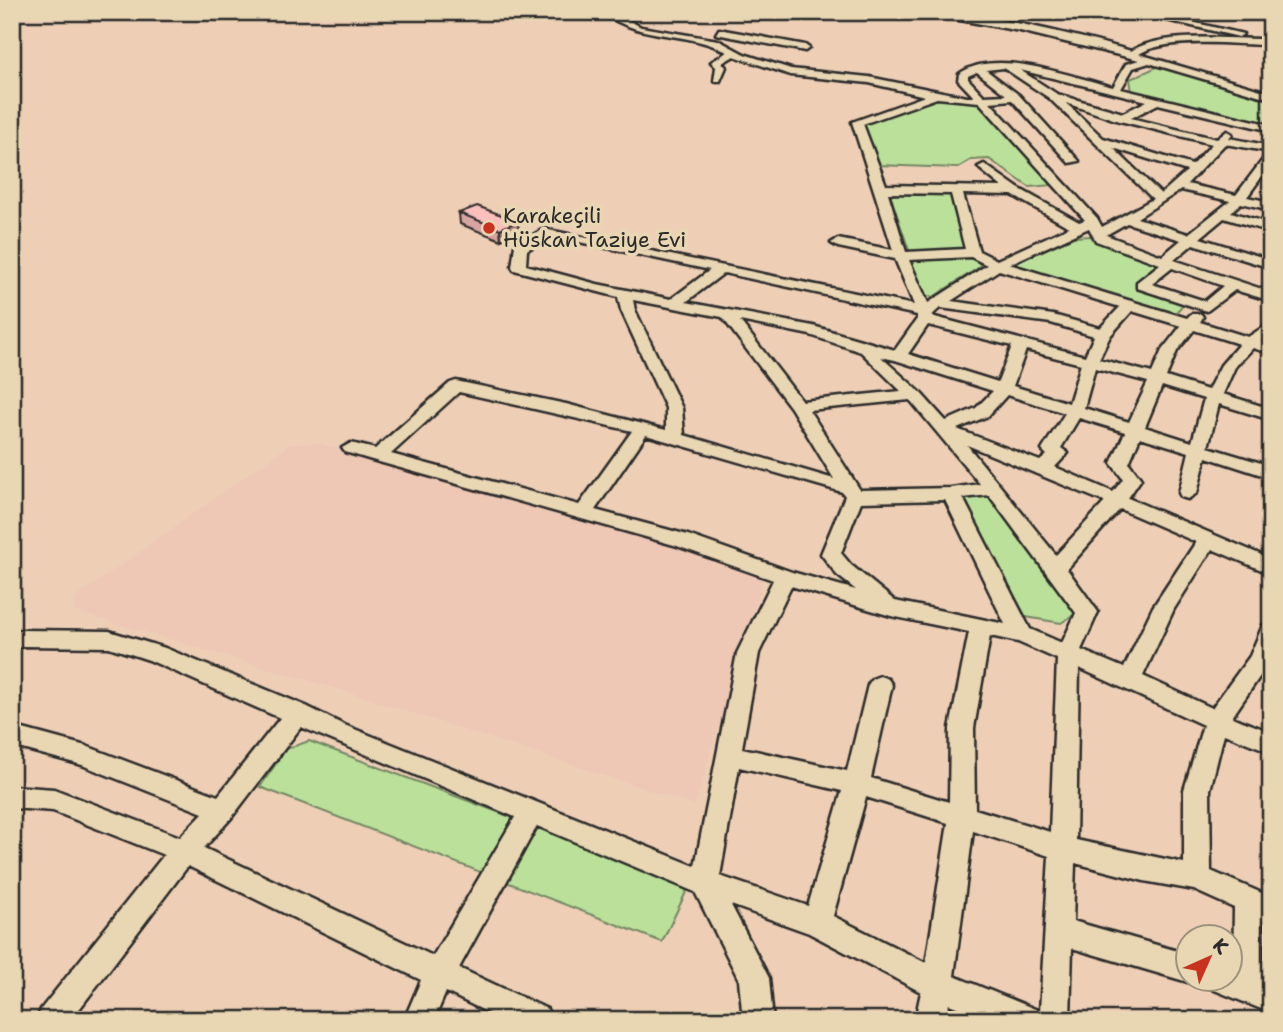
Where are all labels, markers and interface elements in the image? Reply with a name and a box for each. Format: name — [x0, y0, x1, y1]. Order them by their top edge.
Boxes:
place label: Karakeçili Hüskan Taziye Evi — [503, 202, 686, 254]
marker: Karakeçili Hüskan Taziye Evi — [481, 220, 497, 236]
north arrow — [1174, 923, 1244, 993]
text: K — [1207, 933, 1234, 960]

